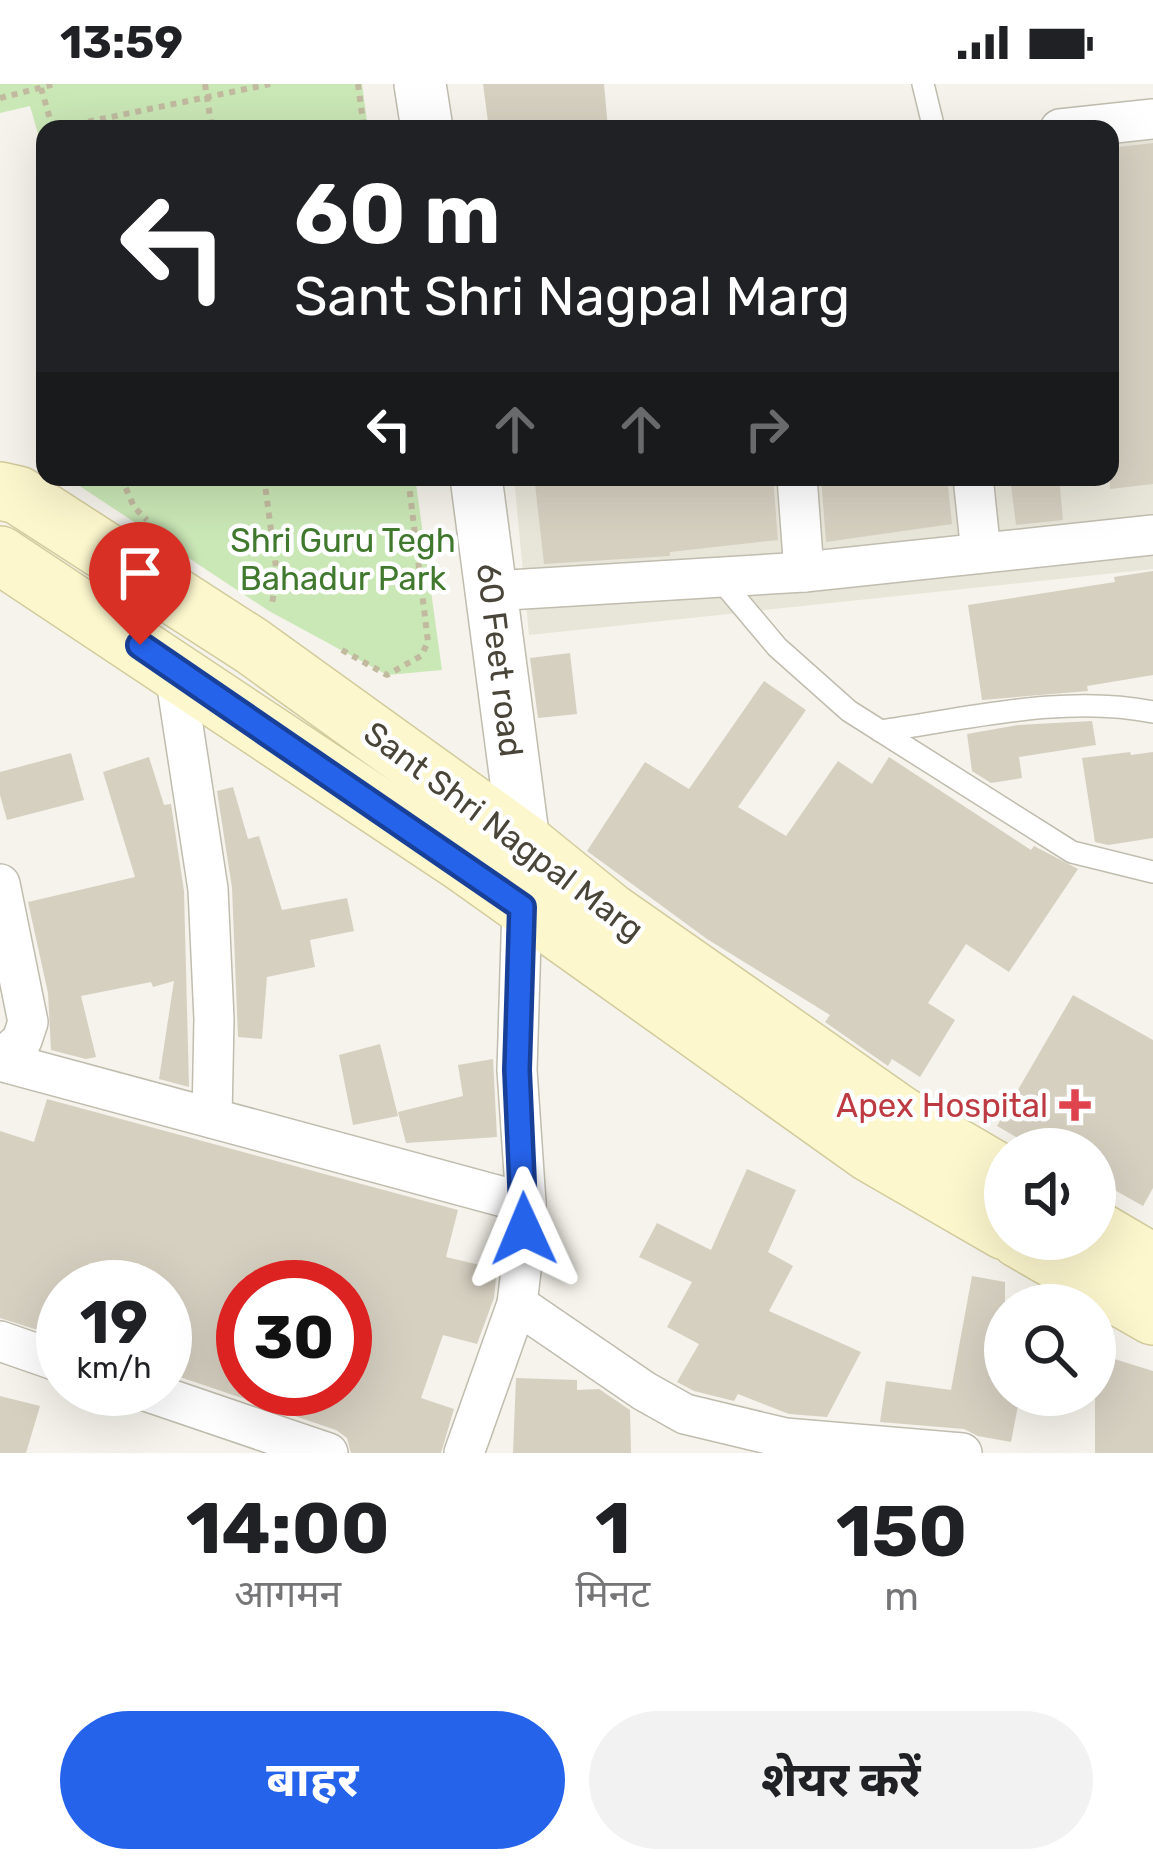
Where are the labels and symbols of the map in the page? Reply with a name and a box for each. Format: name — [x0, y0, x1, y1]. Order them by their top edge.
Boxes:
park label: Shri Guru Tegh Bahadur Park — [230, 521, 456, 598]
pin — [89, 522, 191, 645]
street label: 60 Feet road — [469, 561, 531, 759]
street label: Sant Shri Nagpal Marg — [357, 713, 651, 949]
place label: Apex Hospital — [836, 1086, 1048, 1125]
marker: Apex Hospital — [1059, 1089, 1091, 1121]
position arrow — [461, 1166, 587, 1292]
speed limit sign: 30 — [216, 1260, 372, 1416]

